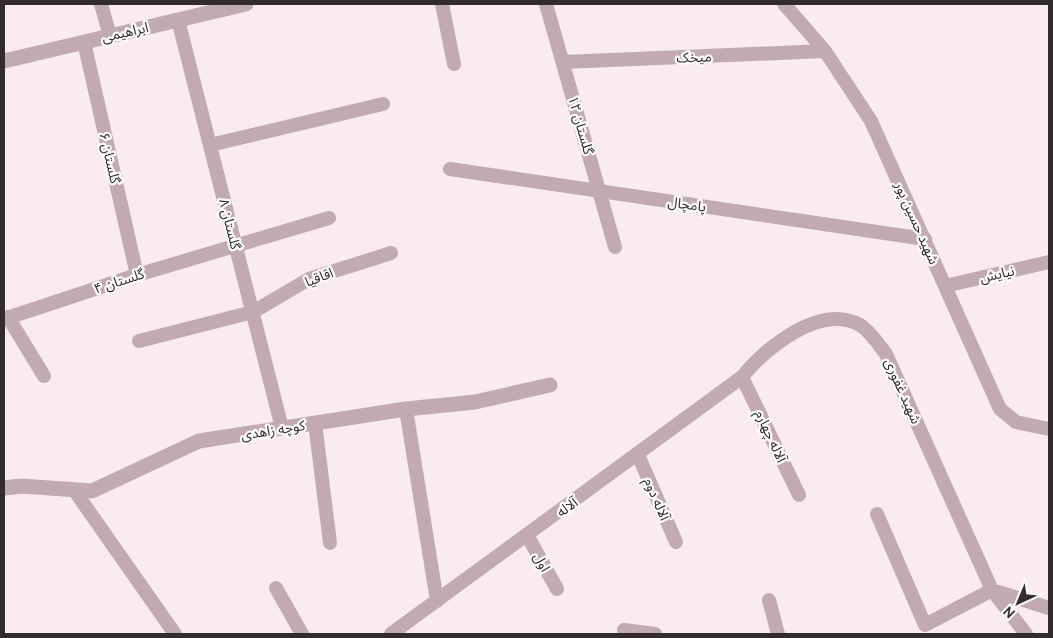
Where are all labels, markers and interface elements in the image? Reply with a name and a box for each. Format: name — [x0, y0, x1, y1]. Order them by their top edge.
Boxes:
street label: ابراهیمی — [100, 18, 150, 46]
street label: میخک — [676, 47, 712, 67]
street label: گلستان ۱۲ — [564, 94, 598, 157]
street label: گلستان ۶ — [95, 131, 125, 186]
street label: شهید حسین پور — [889, 178, 943, 268]
street label: پامچال — [667, 192, 707, 217]
street label: گلستان ۸ — [215, 197, 245, 252]
street label: نیایش — [978, 261, 1016, 287]
street label: اقاقیا — [302, 263, 336, 291]
street label: گلستان ۴ — [92, 264, 147, 298]
street label: شهید غفوری — [880, 355, 926, 427]
street label: آلاله چهارم — [749, 407, 791, 467]
street label: کوچه زاهدی — [240, 416, 307, 445]
street label: آلاله دوم — [638, 475, 674, 525]
street label: آلاله — [553, 493, 582, 521]
street label: اول — [529, 549, 555, 575]
north arrow — [993, 578, 1043, 628]
text: N — [999, 602, 1019, 622]

